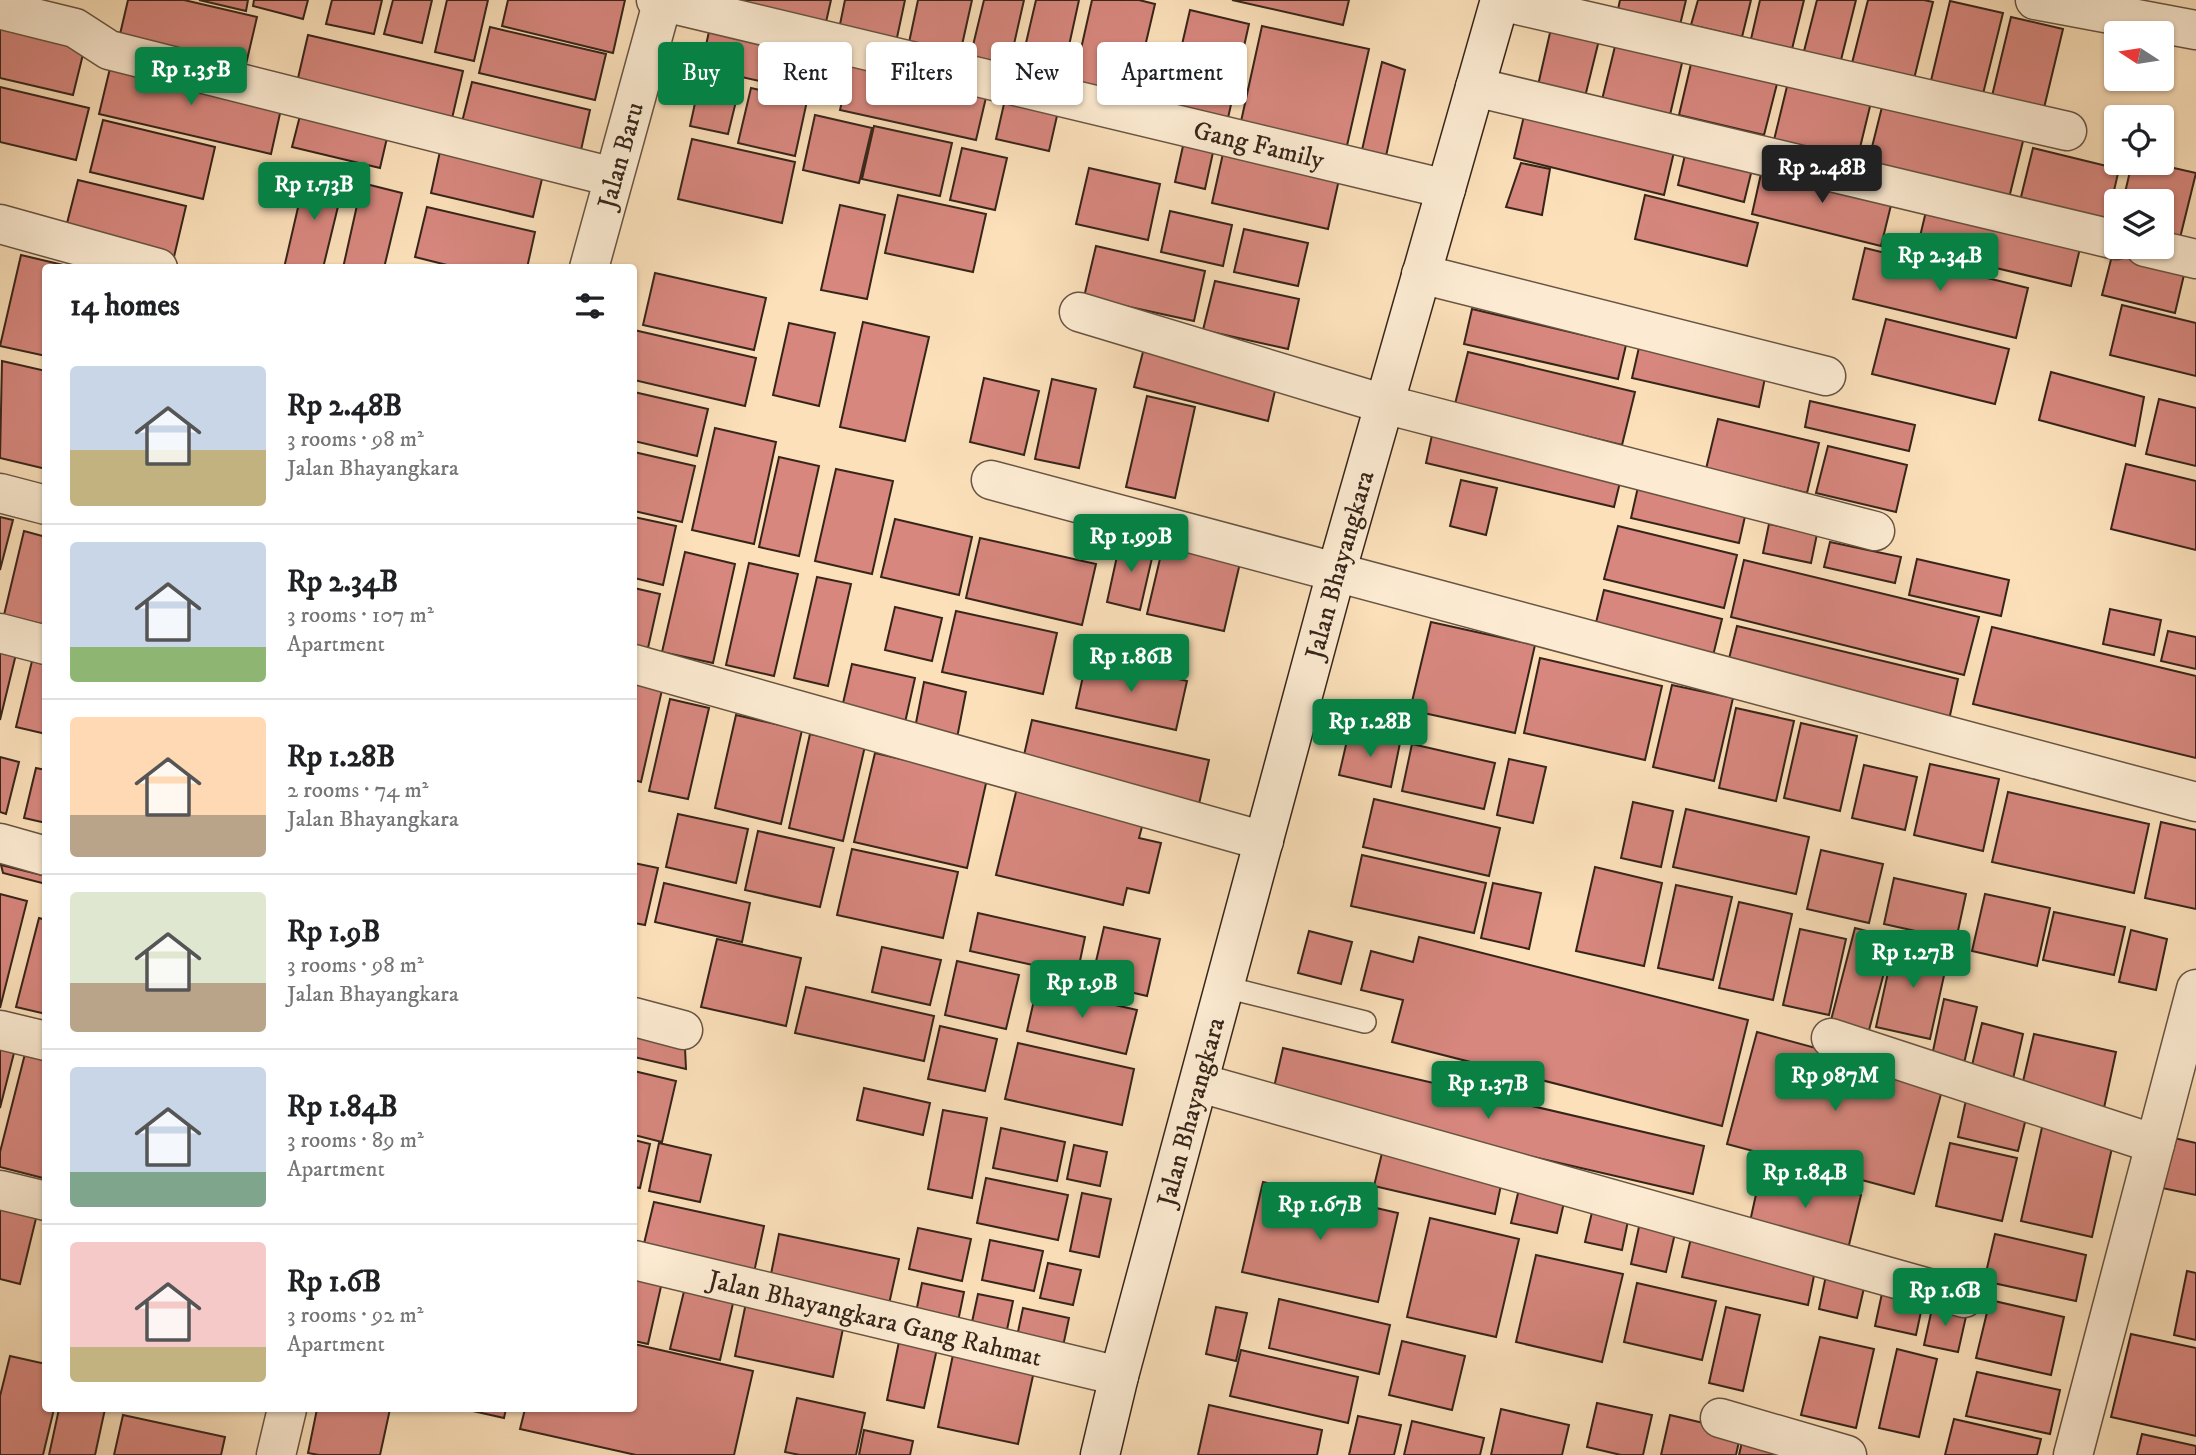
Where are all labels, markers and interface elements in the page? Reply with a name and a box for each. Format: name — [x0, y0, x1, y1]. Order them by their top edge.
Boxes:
north arrow — [2104, 21, 2174, 91]
map controls — [2104, 21, 2174, 259]
chip: Buy — [658, 42, 744, 105]
chip: Rent — [758, 42, 852, 105]
chip: Filters — [866, 42, 977, 105]
chip: New — [991, 42, 1083, 105]
chip: Apartment — [1097, 42, 1247, 105]
pin: Rp 1.35B — [119, 48, 263, 107]
text: Rp 1.35B — [151, 55, 231, 84]
street label: Jalan Baru — [591, 99, 652, 214]
button: locate — [2104, 105, 2174, 175]
street label: Gang Family — [1190, 114, 1328, 177]
pin: Rp 2.48B — [1750, 146, 1894, 205]
text: Rp 2.48B — [1778, 153, 1866, 182]
pin: Rp 1.73B — [242, 162, 386, 222]
text: Rp 1.73B — [274, 170, 354, 199]
button: layers — [2104, 189, 2174, 259]
pin: Rp 2.34B — [1868, 233, 2012, 293]
text: Rp 2.34B — [1897, 241, 1983, 270]
icon: filters — [571, 287, 609, 325]
text: 14 homes — [70, 288, 180, 325]
text: Rp 2.48B — [287, 388, 402, 425]
icon: home — [126, 394, 210, 478]
text: 3 rooms · 98 m² — [287, 425, 424, 454]
text: Jalan Bhayangkara — [287, 454, 459, 483]
street label: Jalan Bhayangkara — [1298, 467, 1382, 665]
pin: Rp 1.99B — [1059, 514, 1203, 574]
text: Rp 1.99B — [1089, 522, 1173, 551]
text: Rp 2.34B — [287, 564, 398, 601]
icon: home — [126, 570, 210, 654]
text: 3 rooms · 107 m² — [287, 601, 434, 630]
text: Apartment — [287, 630, 385, 659]
pin: Rp 1.86B — [1059, 634, 1203, 694]
text: Rp 1.86B — [1089, 642, 1173, 671]
pin: Rp 1.28B — [1298, 700, 1442, 759]
text: Rp 1.28B — [1328, 707, 1412, 736]
text: Rp 1.28B — [287, 739, 395, 776]
icon: home — [126, 745, 210, 829]
text: 2 rooms · 74 m² — [287, 776, 428, 805]
text: Jalan Bhayangkara — [287, 805, 459, 834]
text: Rp 1.9B — [287, 914, 381, 951]
icon: home — [126, 920, 210, 1004]
pin: Rp 1.27B — [1841, 930, 1985, 990]
text: Rp 1.27B — [1871, 938, 1955, 967]
text: 3 rooms · 98 m² — [287, 951, 424, 980]
pin: Rp 1.9B — [1017, 960, 1147, 1020]
text: Rp 1.9B — [1046, 968, 1118, 997]
text: Jalan Bhayangkara — [287, 980, 459, 1009]
street label: Jalan Bhayangkara — [1150, 1014, 1233, 1212]
pin: Rp 987M — [1770, 1054, 1900, 1113]
text: Rp 987M — [1791, 1061, 1879, 1090]
pin: Rp 1.37B — [1416, 1062, 1560, 1121]
text: Rp 1.37B — [1448, 1069, 1528, 1098]
text: Rp 1.84B — [287, 1089, 398, 1126]
icon: home — [126, 1095, 210, 1179]
text: 3 rooms · 89 m² — [287, 1126, 424, 1155]
pin: Rp 1.84B — [1733, 1150, 1877, 1210]
text: Apartment — [287, 1155, 385, 1184]
text: Rp 1.84B — [1763, 1158, 1847, 1187]
pin: Rp 1.67B — [1248, 1182, 1392, 1242]
text: Rp 1.67B — [1278, 1190, 1362, 1219]
street label: Jalan Bhayangkara Gang Rahmat — [703, 1263, 1045, 1375]
text: Rp 1.6B — [287, 1264, 381, 1301]
pin: Rp 1.6B — [1880, 1268, 2010, 1328]
icon: home — [126, 1270, 210, 1354]
text: Rp 1.6B — [1909, 1276, 1981, 1305]
text: 3 rooms · 92 m² — [287, 1301, 424, 1330]
text: Apartment — [287, 1330, 385, 1359]

